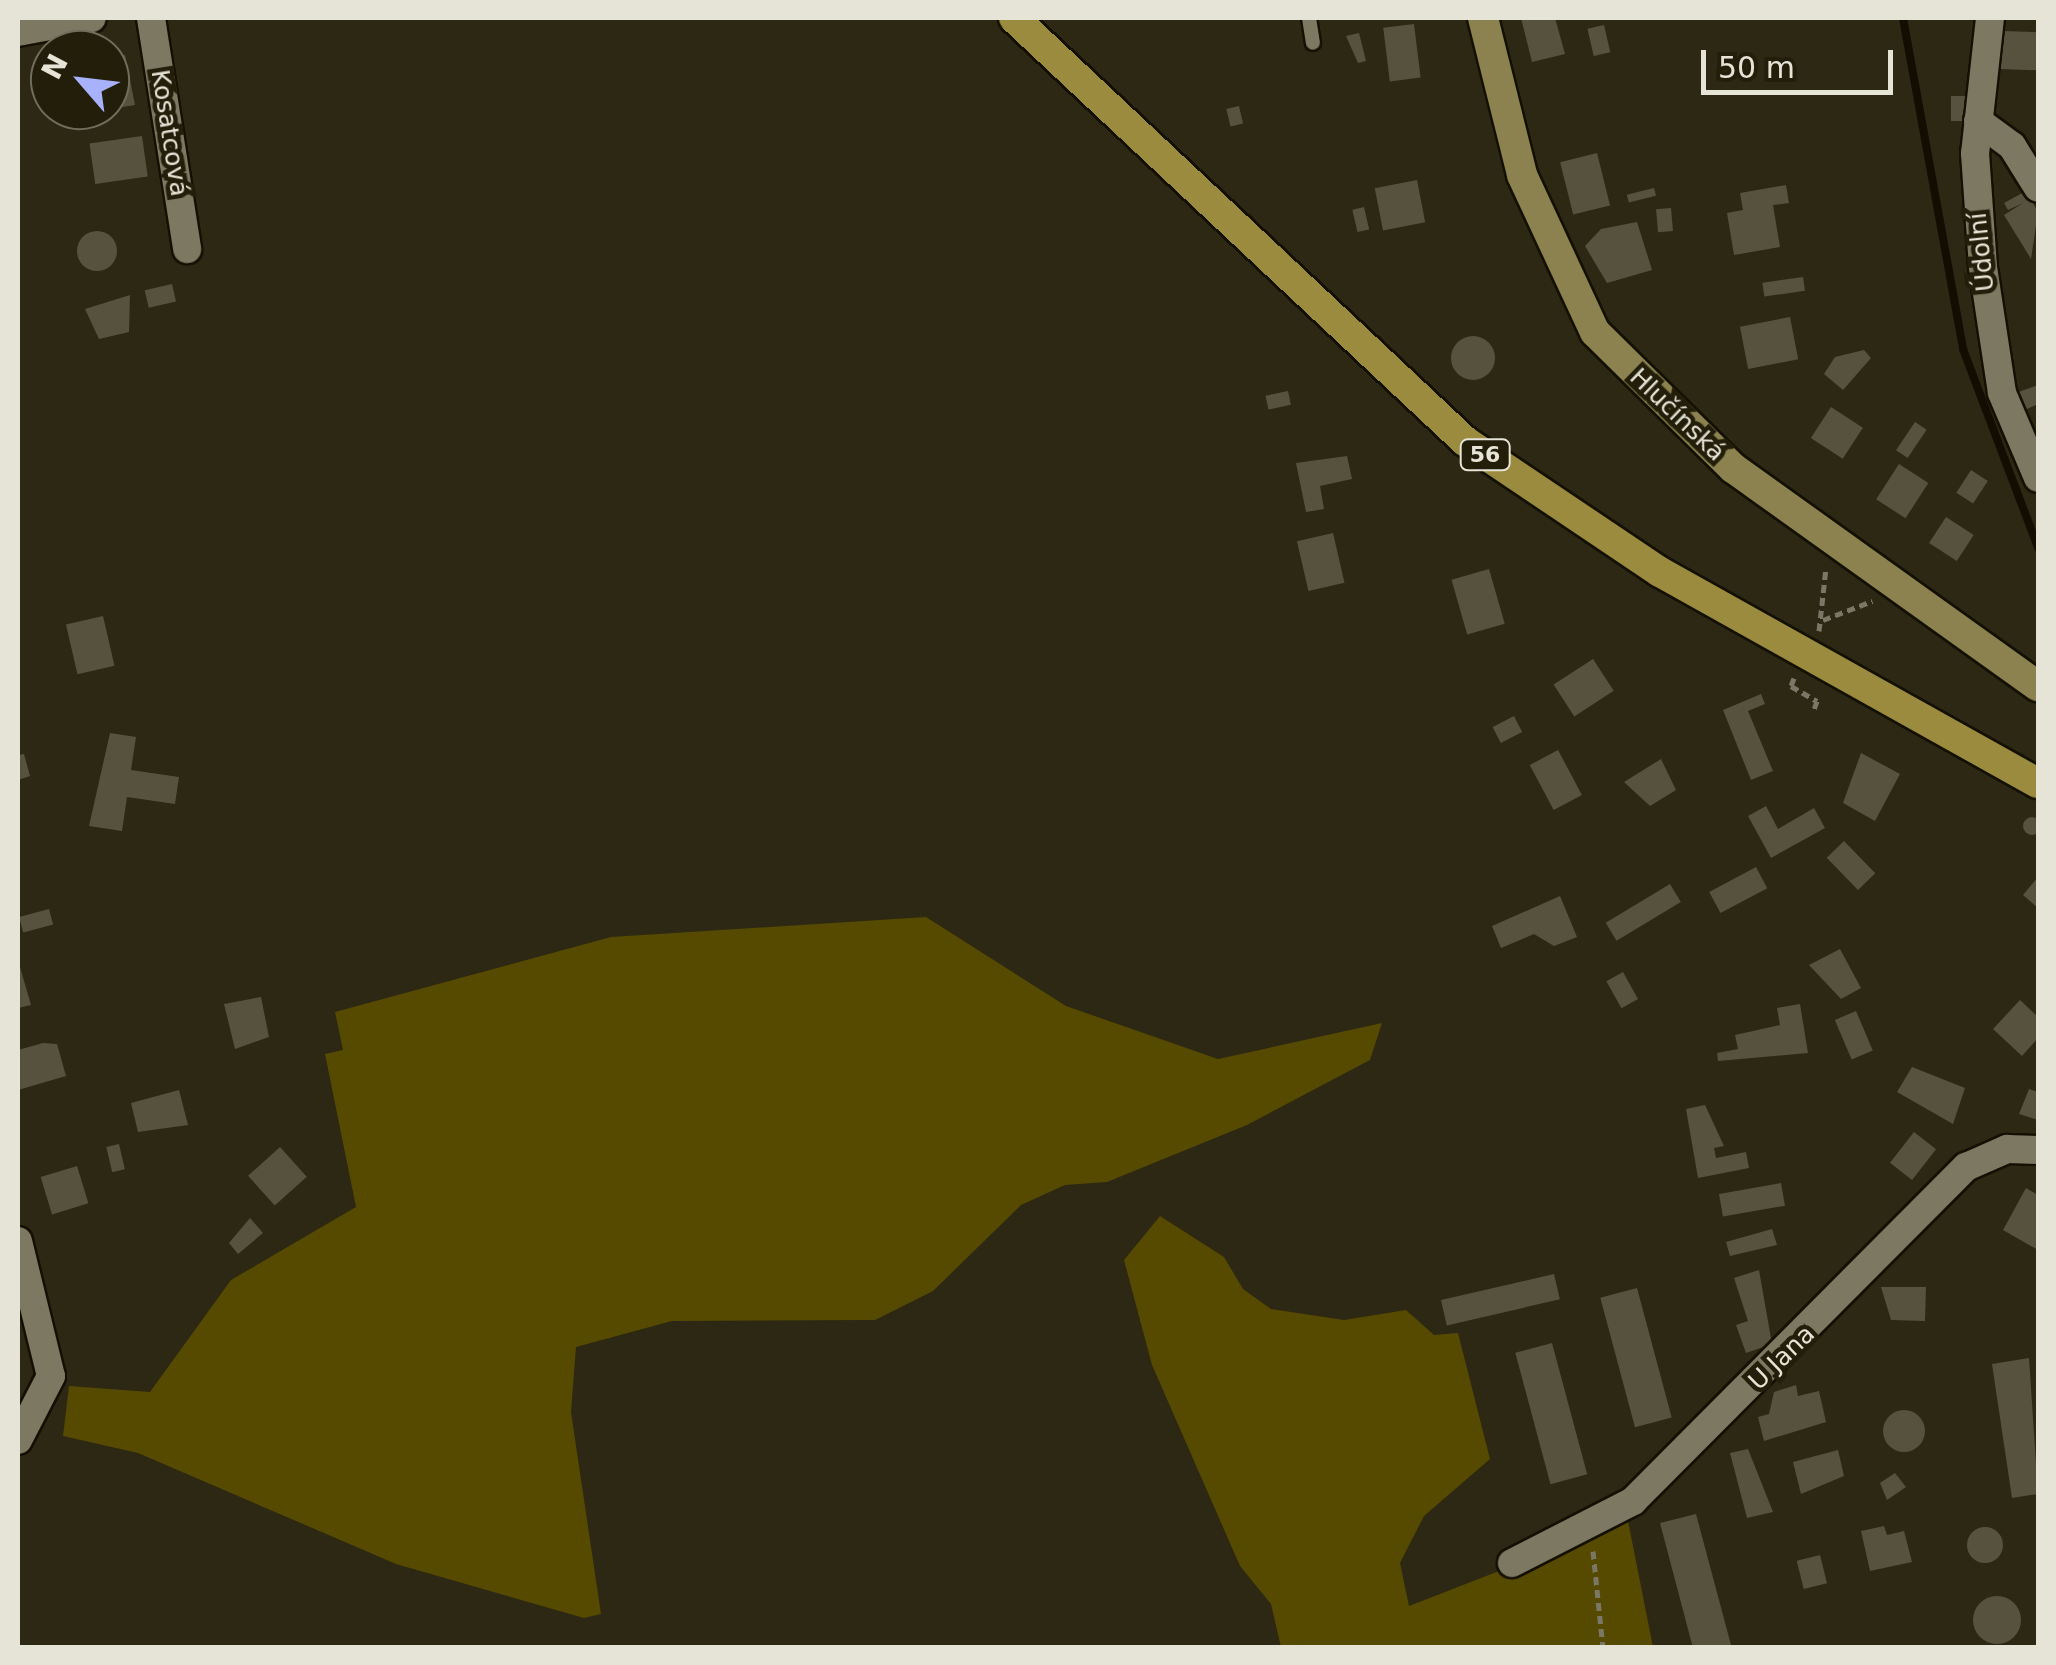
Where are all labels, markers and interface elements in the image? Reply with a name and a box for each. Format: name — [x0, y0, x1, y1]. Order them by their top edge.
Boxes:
north arrow — [30, 30, 130, 130]
scale bar — [1706, 30, 1898, 92]
text: N — [35, 49, 75, 85]
text: 50 m — [1718, 50, 1795, 85]
street label: Kosatcová — [144, 68, 194, 198]
street label: Údolní — [1963, 211, 2001, 293]
street label: Hlučínská — [1623, 362, 1731, 468]
road number: 56 — [1458, 438, 1512, 472]
street label: U Jana — [1743, 1319, 1821, 1397]

